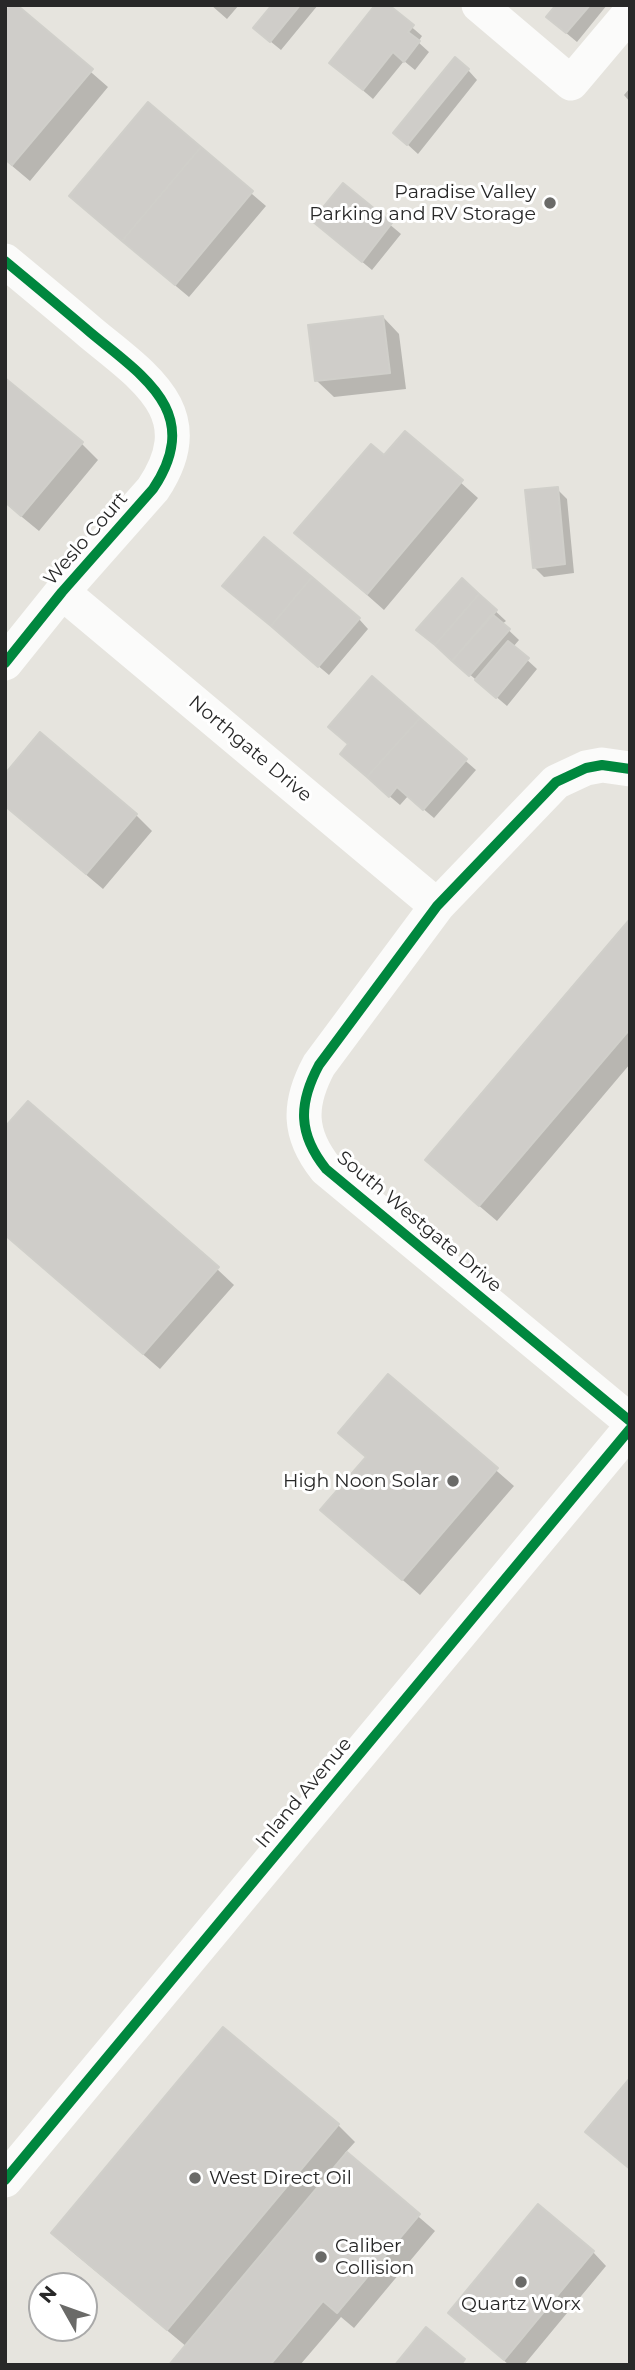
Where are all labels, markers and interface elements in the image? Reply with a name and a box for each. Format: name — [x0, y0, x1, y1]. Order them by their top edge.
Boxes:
place label: Paradise Valley Parking and RV Storage — [309, 181, 536, 225]
marker: Paradise Valley Parking and RV Storage — [542, 195, 558, 211]
street label: Weslo Court — [39, 488, 133, 590]
street label: Northgate Drive — [184, 691, 316, 807]
street label: South Westgate Drive — [332, 1146, 506, 1298]
place label: High Noon Solar — [283, 1470, 439, 1492]
marker: High Noon Solar — [445, 1473, 461, 1489]
street label: Inland Avenue — [251, 1733, 357, 1853]
place label: West Direct Oil — [209, 2167, 352, 2189]
marker: West Direct Oil — [187, 2170, 203, 2186]
place label: Caliber Collision — [335, 2235, 414, 2279]
marker: Caliber Collision — [313, 2249, 329, 2265]
north arrow — [28, 2272, 98, 2342]
marker: Quartz Worx — [513, 2274, 529, 2290]
text: N — [34, 2281, 62, 2308]
place label: Quartz Worx — [461, 2293, 581, 2315]

